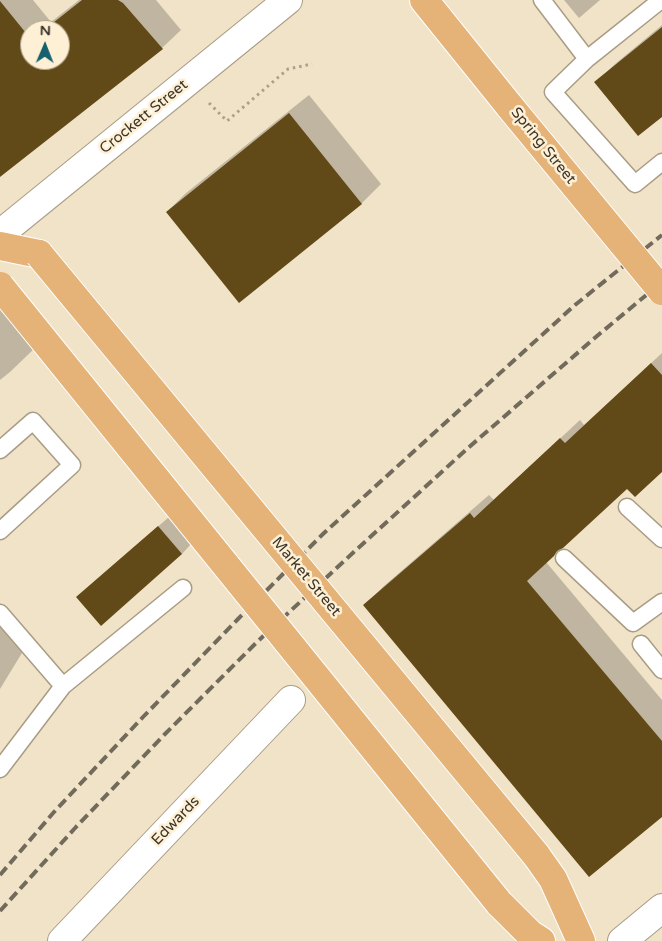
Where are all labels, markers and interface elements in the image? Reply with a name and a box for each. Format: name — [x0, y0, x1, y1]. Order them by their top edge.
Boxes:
north arrow — [20, 20, 70, 70]
text: N — [39, 22, 51, 39]
street label: Crockett Street — [96, 76, 192, 158]
street label: Spring Street — [507, 104, 579, 188]
street label: Market Street — [268, 534, 344, 620]
street label: Edwards — [148, 793, 204, 849]

